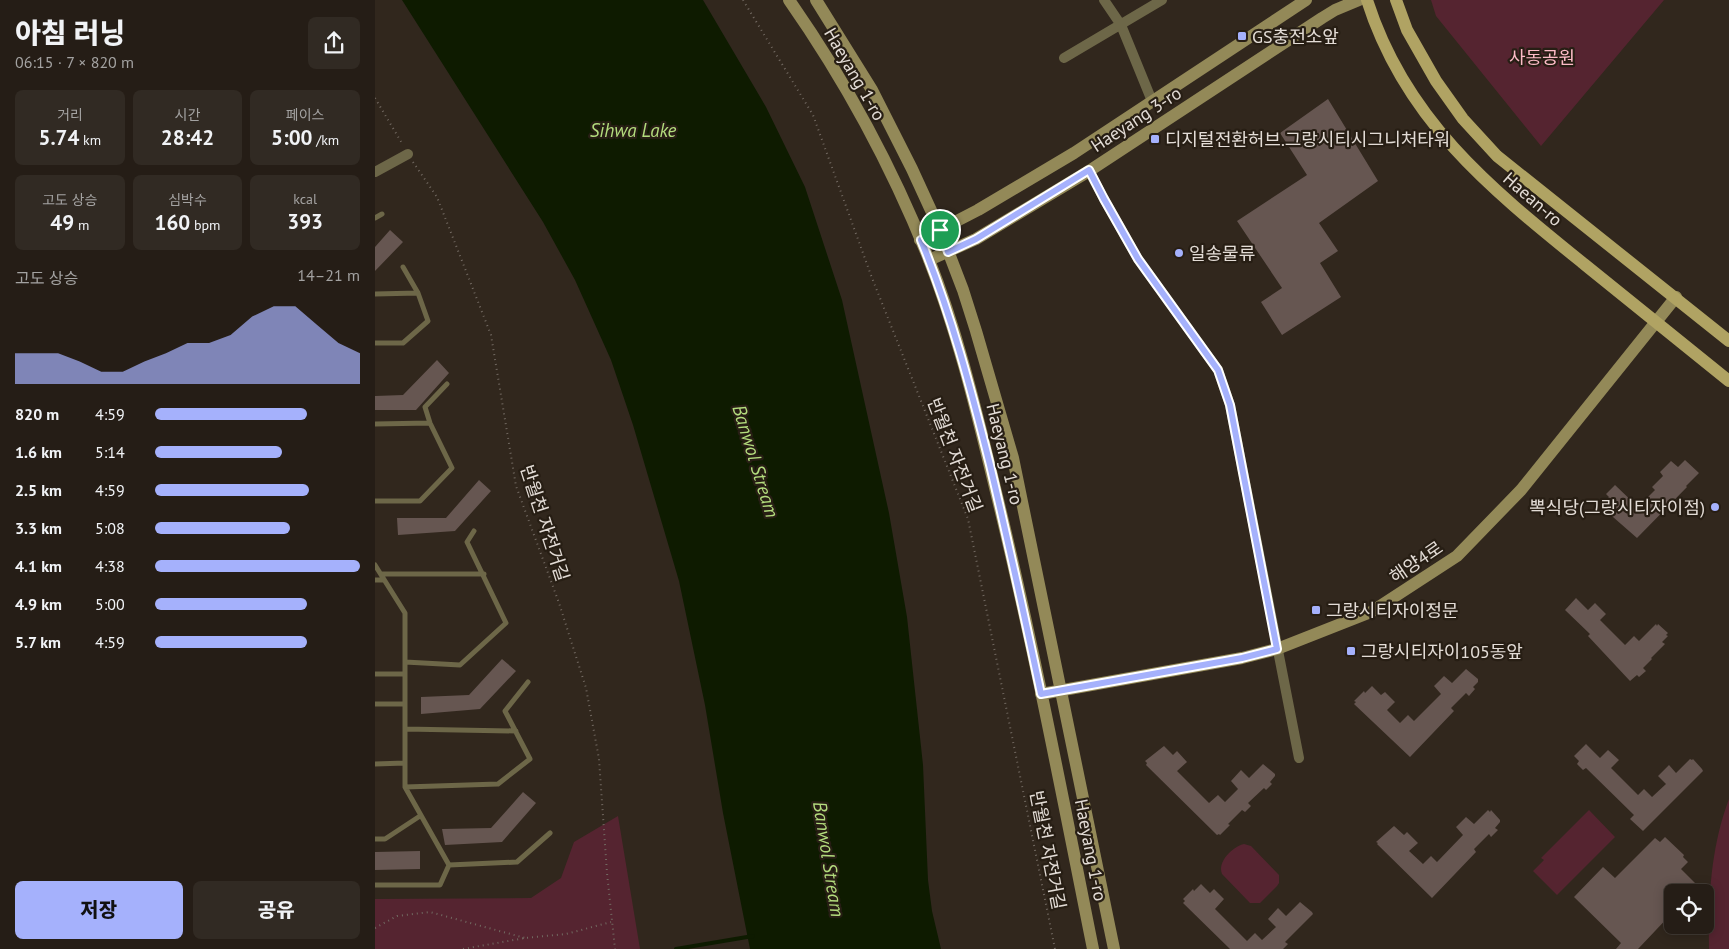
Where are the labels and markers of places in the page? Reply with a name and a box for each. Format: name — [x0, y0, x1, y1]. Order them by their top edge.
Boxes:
place label: GS충전소앞 — [1252, 25, 1339, 48]
marker: GS충전소앞 — [1236, 30, 1248, 42]
place label: 디지털전환허브.그랑시티시그니처타워 — [1165, 128, 1450, 151]
marker: 디지털전환허브.그랑시티시그니처타워 — [1149, 133, 1161, 145]
pin — [919, 209, 961, 251]
place label: 일송물류 — [1189, 242, 1255, 265]
marker: 일송물류 — [1173, 247, 1185, 259]
place label: 뽁식당(그랑시티자이점) — [1529, 496, 1705, 519]
marker: 뽁식당(그랑시티자이점) — [1709, 501, 1721, 513]
place label: 그랑시티자이정문 — [1326, 599, 1458, 622]
marker: 그랑시티자이정문 — [1310, 604, 1322, 616]
place label: 그랑시티자이105동앞 — [1361, 640, 1523, 663]
marker: 그랑시티자이105동앞 — [1345, 645, 1357, 657]

